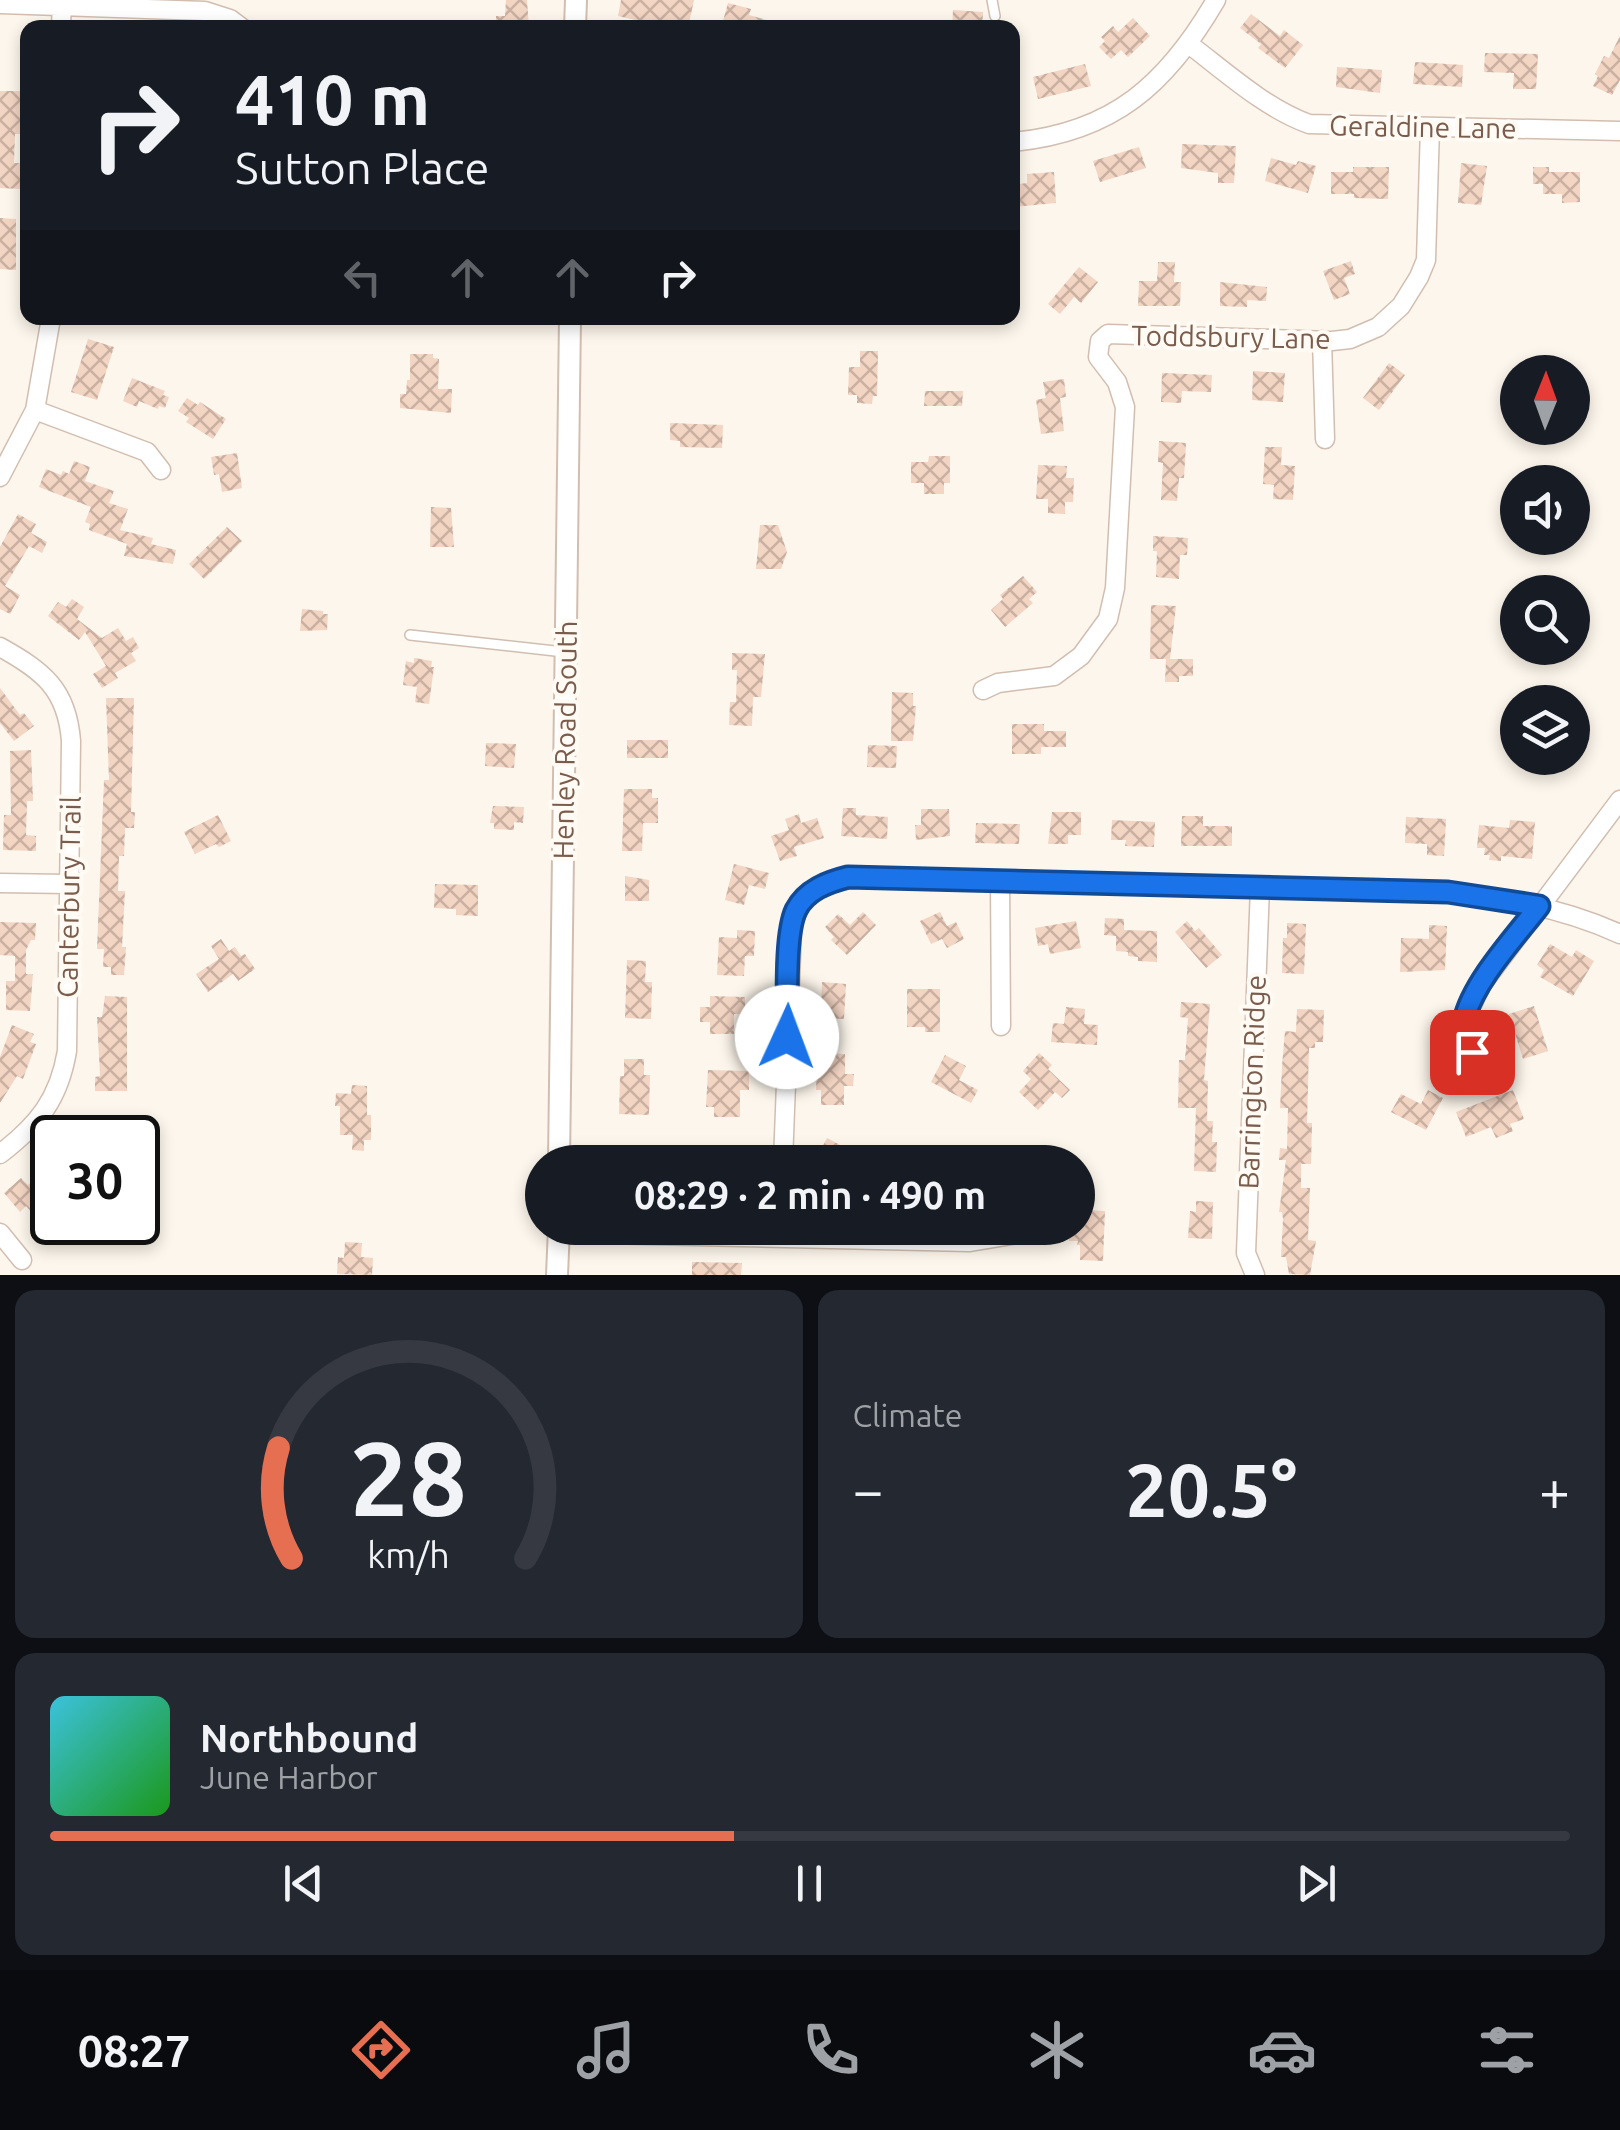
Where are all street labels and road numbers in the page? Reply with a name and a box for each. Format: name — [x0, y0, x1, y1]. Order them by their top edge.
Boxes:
street label: Geraldine Lane — [1329, 109, 1517, 144]
street label: Toddsbury Lane — [1131, 319, 1331, 354]
street label: Henley Road South — [547, 620, 582, 860]
street label: Canterbury Trail — [51, 796, 86, 998]
street label: Barrington Ridge — [1232, 974, 1271, 1190]

